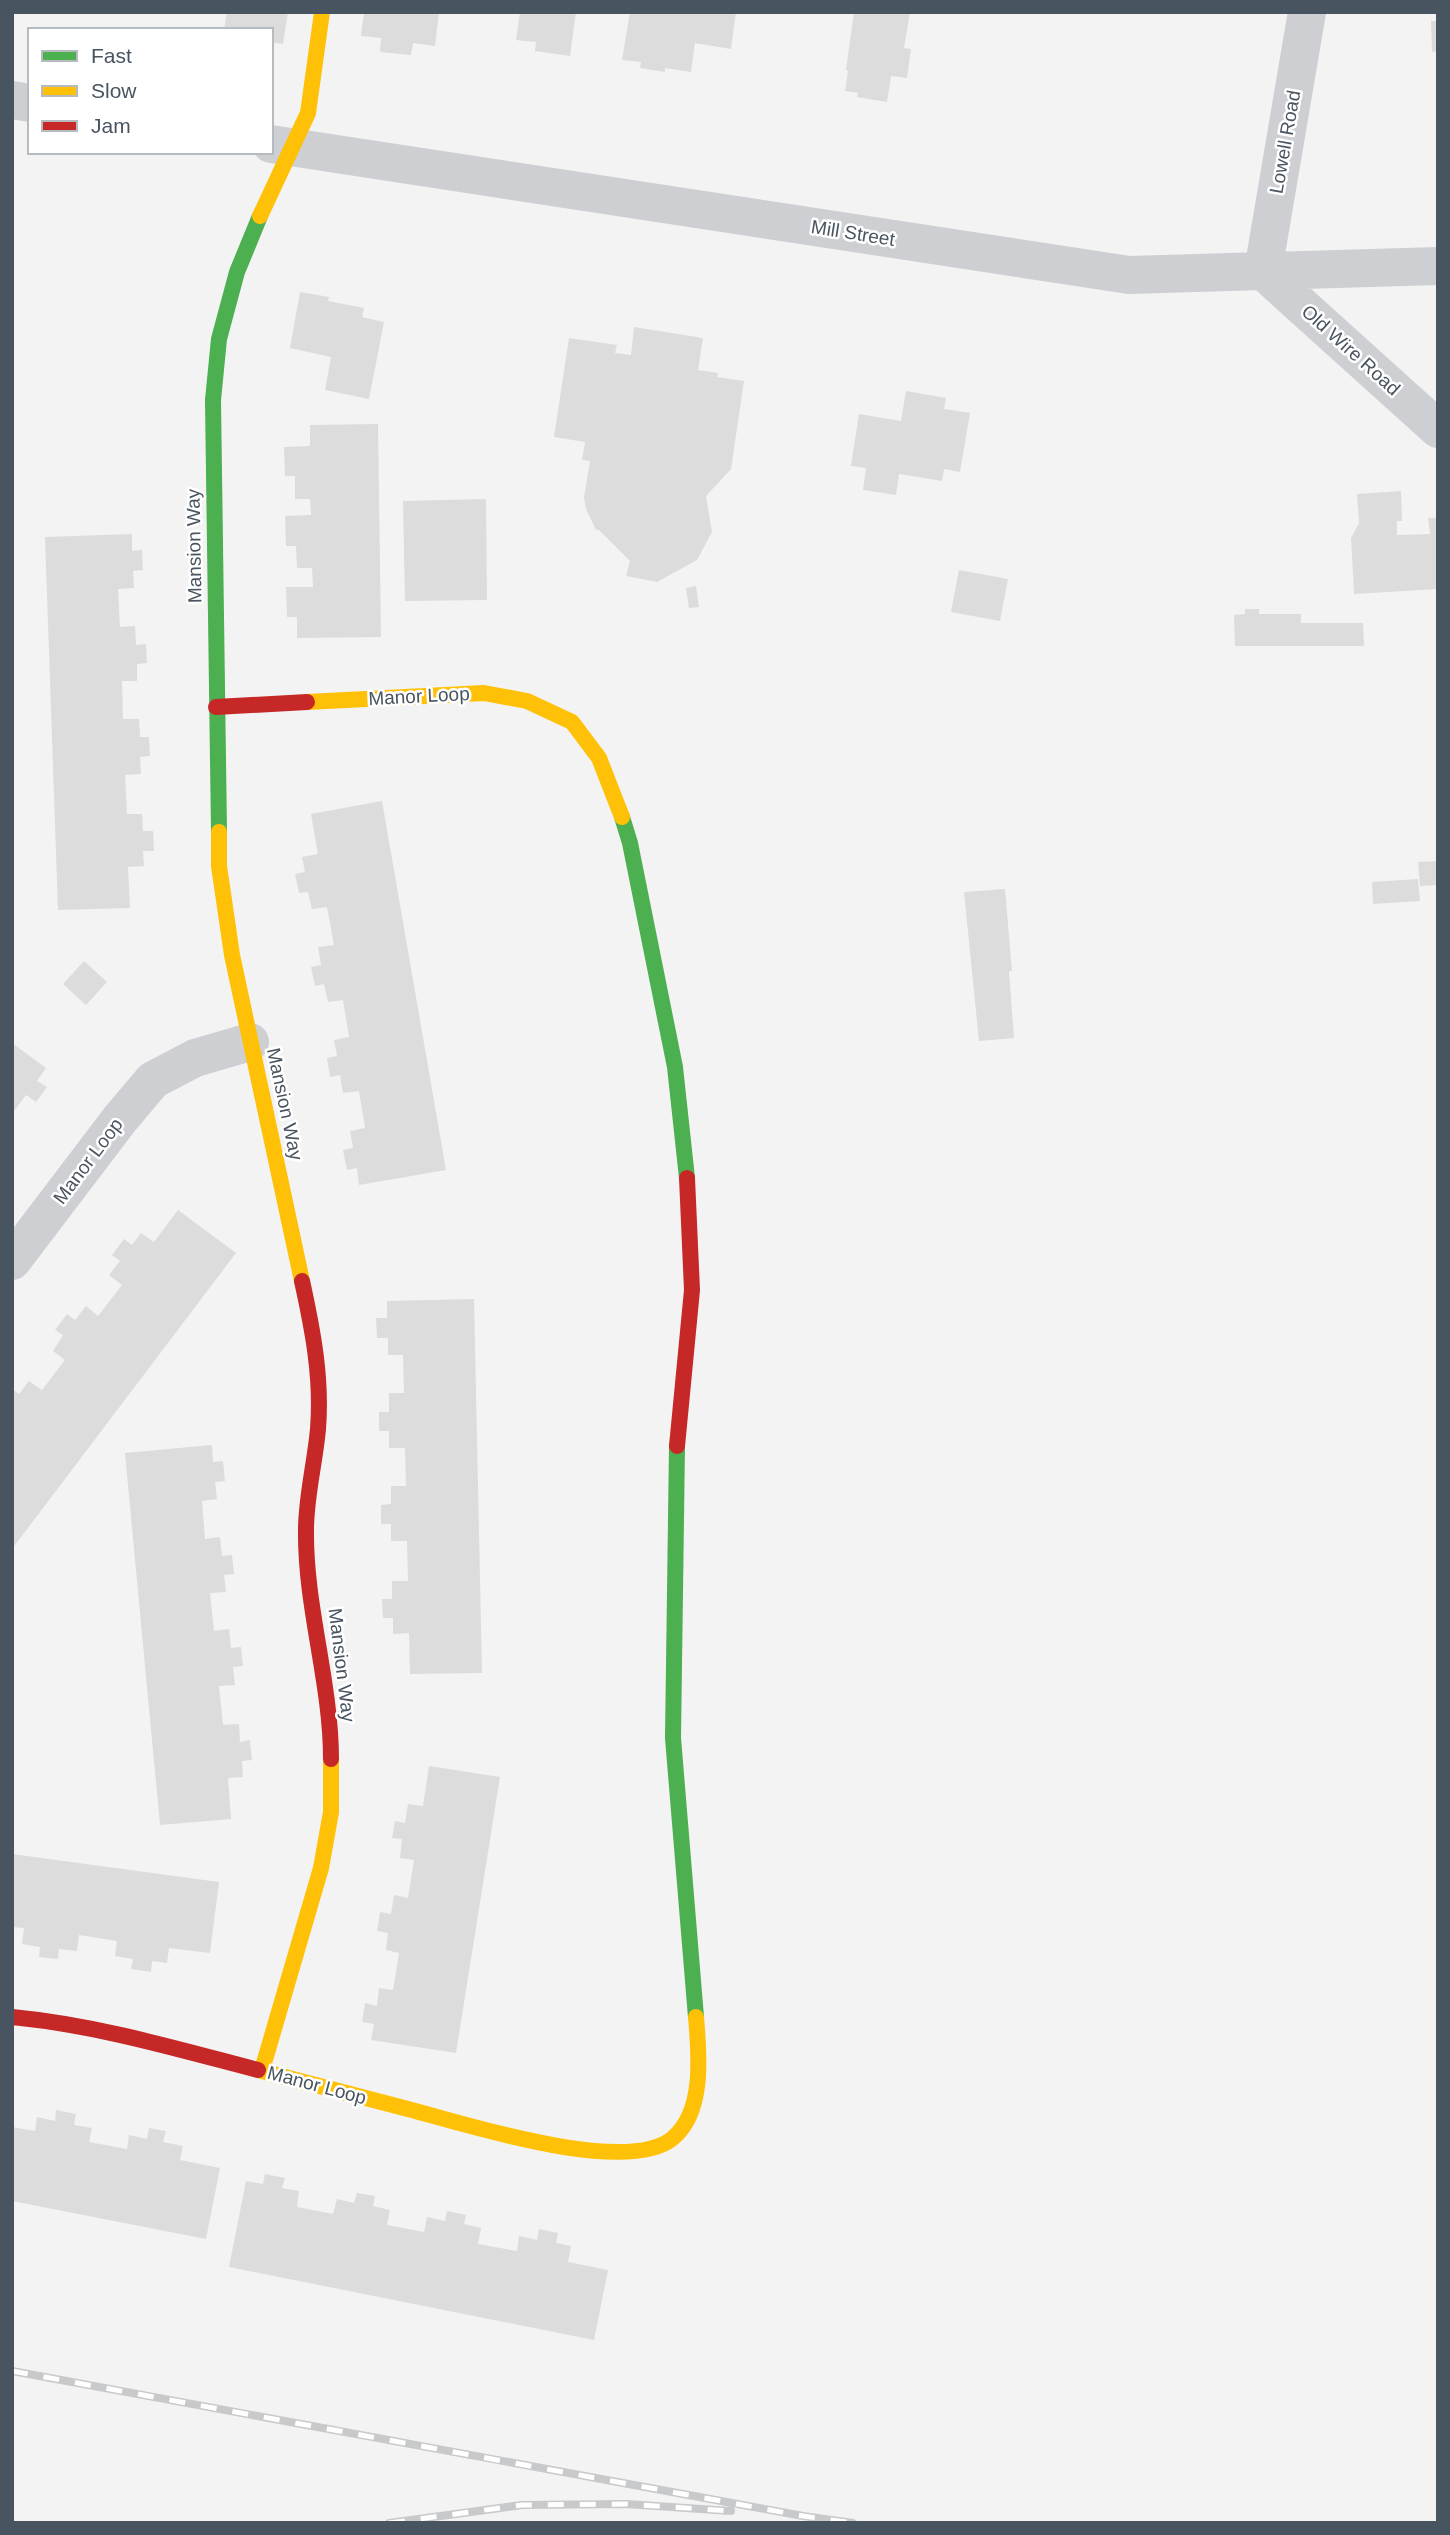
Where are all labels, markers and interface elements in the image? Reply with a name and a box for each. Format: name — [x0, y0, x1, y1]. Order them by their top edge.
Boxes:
legend — [28, 28, 273, 154]
text: Fast — [91, 44, 132, 67]
text: Slow — [91, 79, 137, 102]
street label: Lowell Road — [1266, 89, 1304, 195]
text: Jam — [91, 114, 131, 137]
street label: Mill Street — [810, 216, 897, 250]
street label: Old Wire Road — [1298, 301, 1404, 399]
street label: Mansion Way — [182, 488, 205, 603]
street label: Manor Loop — [368, 683, 470, 709]
street label: Mansion Way — [263, 1046, 307, 1163]
street label: Manor Loop — [49, 1114, 127, 1208]
street label: Mansion Way — [325, 1607, 359, 1724]
street label: Manor Loop — [265, 2062, 369, 2108]

